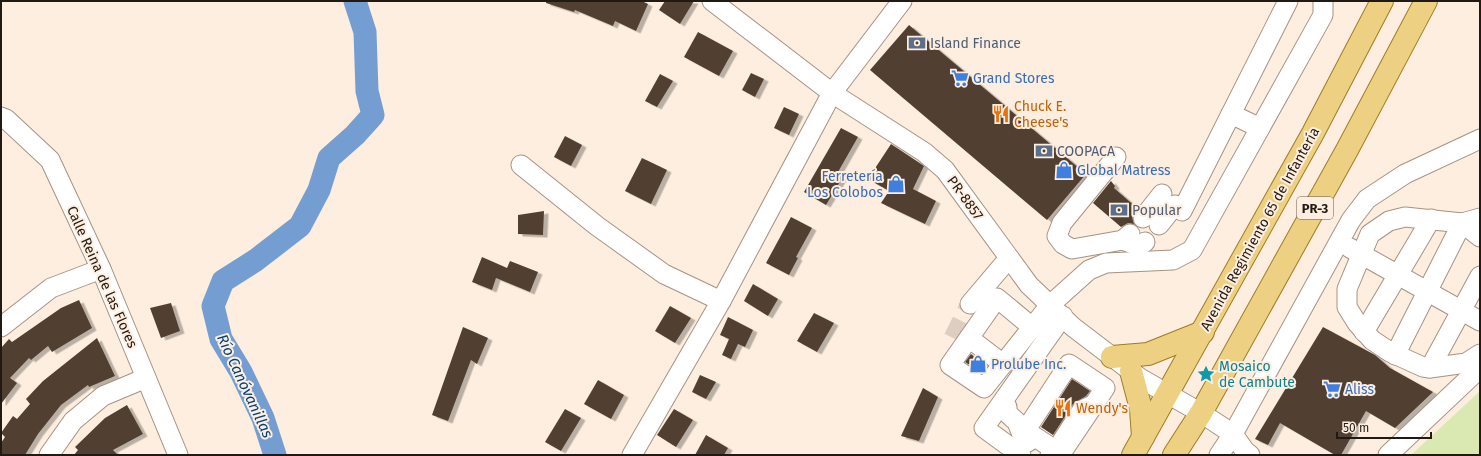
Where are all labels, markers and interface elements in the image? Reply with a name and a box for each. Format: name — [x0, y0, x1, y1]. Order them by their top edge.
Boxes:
bank icon: Island Finance — [907, 33, 927, 53]
place label: Island Finance — [930, 35, 1021, 52]
supermarket icon: Grand Stores — [950, 68, 970, 88]
place label: Grand Stores — [973, 70, 1055, 87]
place label: Chuck E. Cheese's — [1014, 98, 1069, 131]
restaurant icon: Chuck E. Cheese's — [991, 104, 1011, 124]
street label: Avenida Regimiento 65 de Infantería — [1197, 124, 1323, 334]
bank icon: COOPACA — [1034, 141, 1054, 161]
place label: COOPACA — [1057, 143, 1115, 160]
shop icon: Global Matress — [1054, 160, 1074, 180]
place label: Global Matress — [1077, 162, 1171, 179]
place label: Ferretería Los Colobos — [807, 168, 883, 201]
street label: PR-8857 — [943, 173, 987, 223]
shop icon: Ferretería Los Colobos — [886, 174, 906, 194]
road number: PR-3 — [1297, 197, 1333, 219]
bank icon: Popular — [1109, 200, 1129, 220]
place label: Popular — [1132, 202, 1182, 219]
street label: Calle Reina de las Flores — [63, 203, 141, 351]
water label: Río Canóvanillas — [213, 331, 277, 441]
shop icon: Prolube Inc. — [968, 354, 988, 374]
place label: Prolube Inc. — [991, 356, 1066, 373]
place label: Mosaico de Cambute — [1219, 358, 1295, 391]
place icon: Mosaico de Cambute — [1196, 364, 1216, 384]
supermarket icon: Aliss — [1322, 379, 1342, 399]
place label: Aliss — [1345, 381, 1374, 398]
restaurant icon: Wendy's — [1053, 398, 1073, 418]
place label: Wendy's — [1076, 400, 1128, 417]
scale bar — [1337, 414, 1431, 440]
text: 50 m — [1343, 421, 1369, 435]

